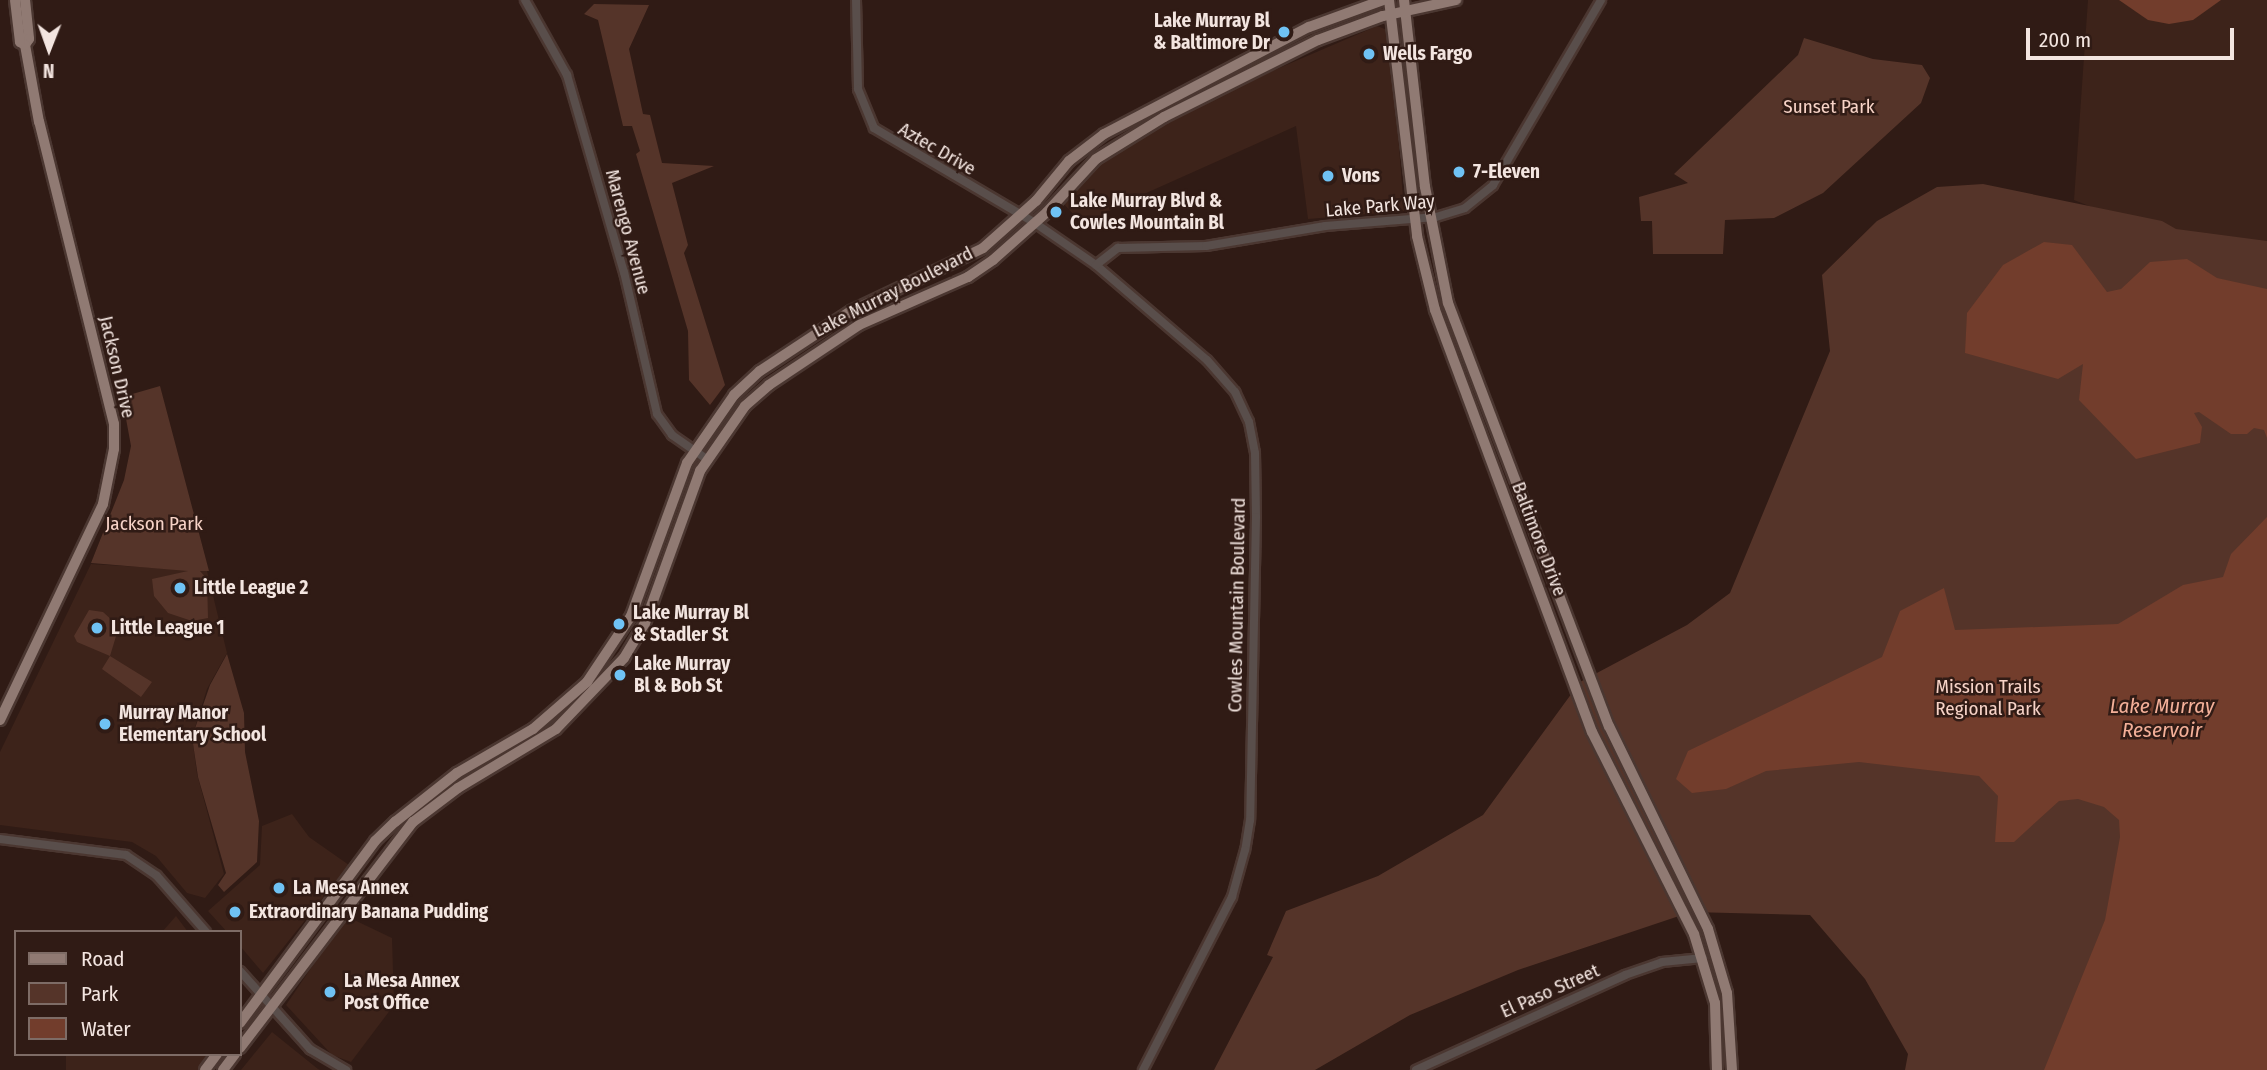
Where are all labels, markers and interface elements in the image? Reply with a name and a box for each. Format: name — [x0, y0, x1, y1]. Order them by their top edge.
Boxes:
place label: Lake Murray Bl & Baltimore Dr — [1153, 10, 1270, 54]
north arrow — [14, 14, 84, 84]
scale bar — [2029, 14, 2237, 58]
marker: Lake Murray Bl & Baltimore Dr — [1276, 24, 1292, 40]
text: 200 m — [2039, 27, 2091, 53]
place label: Wells Fargo — [1383, 43, 1472, 65]
marker: Wells Fargo — [1361, 46, 1377, 62]
text: N — [43, 59, 55, 82]
park label: Sunset Park — [1783, 96, 1875, 118]
street label: Aztec Drive — [894, 118, 980, 180]
place label: 7-Eleven — [1473, 161, 1540, 183]
marker: 7-Eleven — [1451, 164, 1467, 180]
place label: Vons — [1342, 165, 1380, 187]
street label: Marengo Avenue — [600, 167, 656, 297]
marker: Vons — [1320, 168, 1336, 184]
place label: Lake Murray Blvd & Cowles Mountain Bl — [1070, 190, 1224, 234]
street label: Lake Park Way — [1324, 190, 1436, 222]
marker: Lake Murray Blvd & Cowles Mountain Bl — [1048, 204, 1064, 220]
street label: Lake Murray Boulevard — [809, 242, 977, 342]
street label: Jackson Drive — [94, 314, 140, 420]
street label: Baltimore Drive — [1507, 479, 1571, 599]
street label: Cowles Mountain Boulevard — [1224, 497, 1250, 713]
park label: Jackson Park — [105, 513, 203, 535]
place label: Little League 2 — [194, 577, 308, 599]
marker: Little League 2 — [172, 580, 188, 596]
place label: Lake Murray Bl & Stadler St — [633, 602, 749, 646]
marker: Lake Murray Bl & Stadler St — [611, 616, 627, 632]
place label: Little League 1 — [111, 617, 225, 639]
marker: Little League 1 — [89, 620, 105, 636]
place label: Lake Murray Bl & Bob St — [634, 653, 730, 697]
marker: Lake Murray Bl & Bob St — [612, 667, 628, 683]
park label: Mission Trails Regional Park — [1935, 676, 2041, 720]
water label: Lake Murray Reservoir — [2110, 693, 2214, 743]
place label: Murray Manor Elementary School — [119, 702, 266, 746]
marker: Murray Manor Elementary School — [97, 716, 113, 732]
place label: La Mesa Annex — [293, 877, 409, 899]
marker: La Mesa Annex — [271, 880, 287, 896]
place label: Extraordinary Banana Pudding — [249, 901, 488, 923]
marker: Extraordinary Banana Pudding — [227, 904, 243, 920]
legend — [14, 930, 242, 1056]
text: Road — [81, 946, 125, 972]
street label: El Paso Street — [1497, 959, 1603, 1023]
place label: La Mesa Annex Post Office — [344, 970, 460, 1014]
text: Park — [81, 981, 118, 1007]
marker: La Mesa Annex Post Office — [322, 984, 338, 1000]
text: Water — [81, 1016, 131, 1042]

